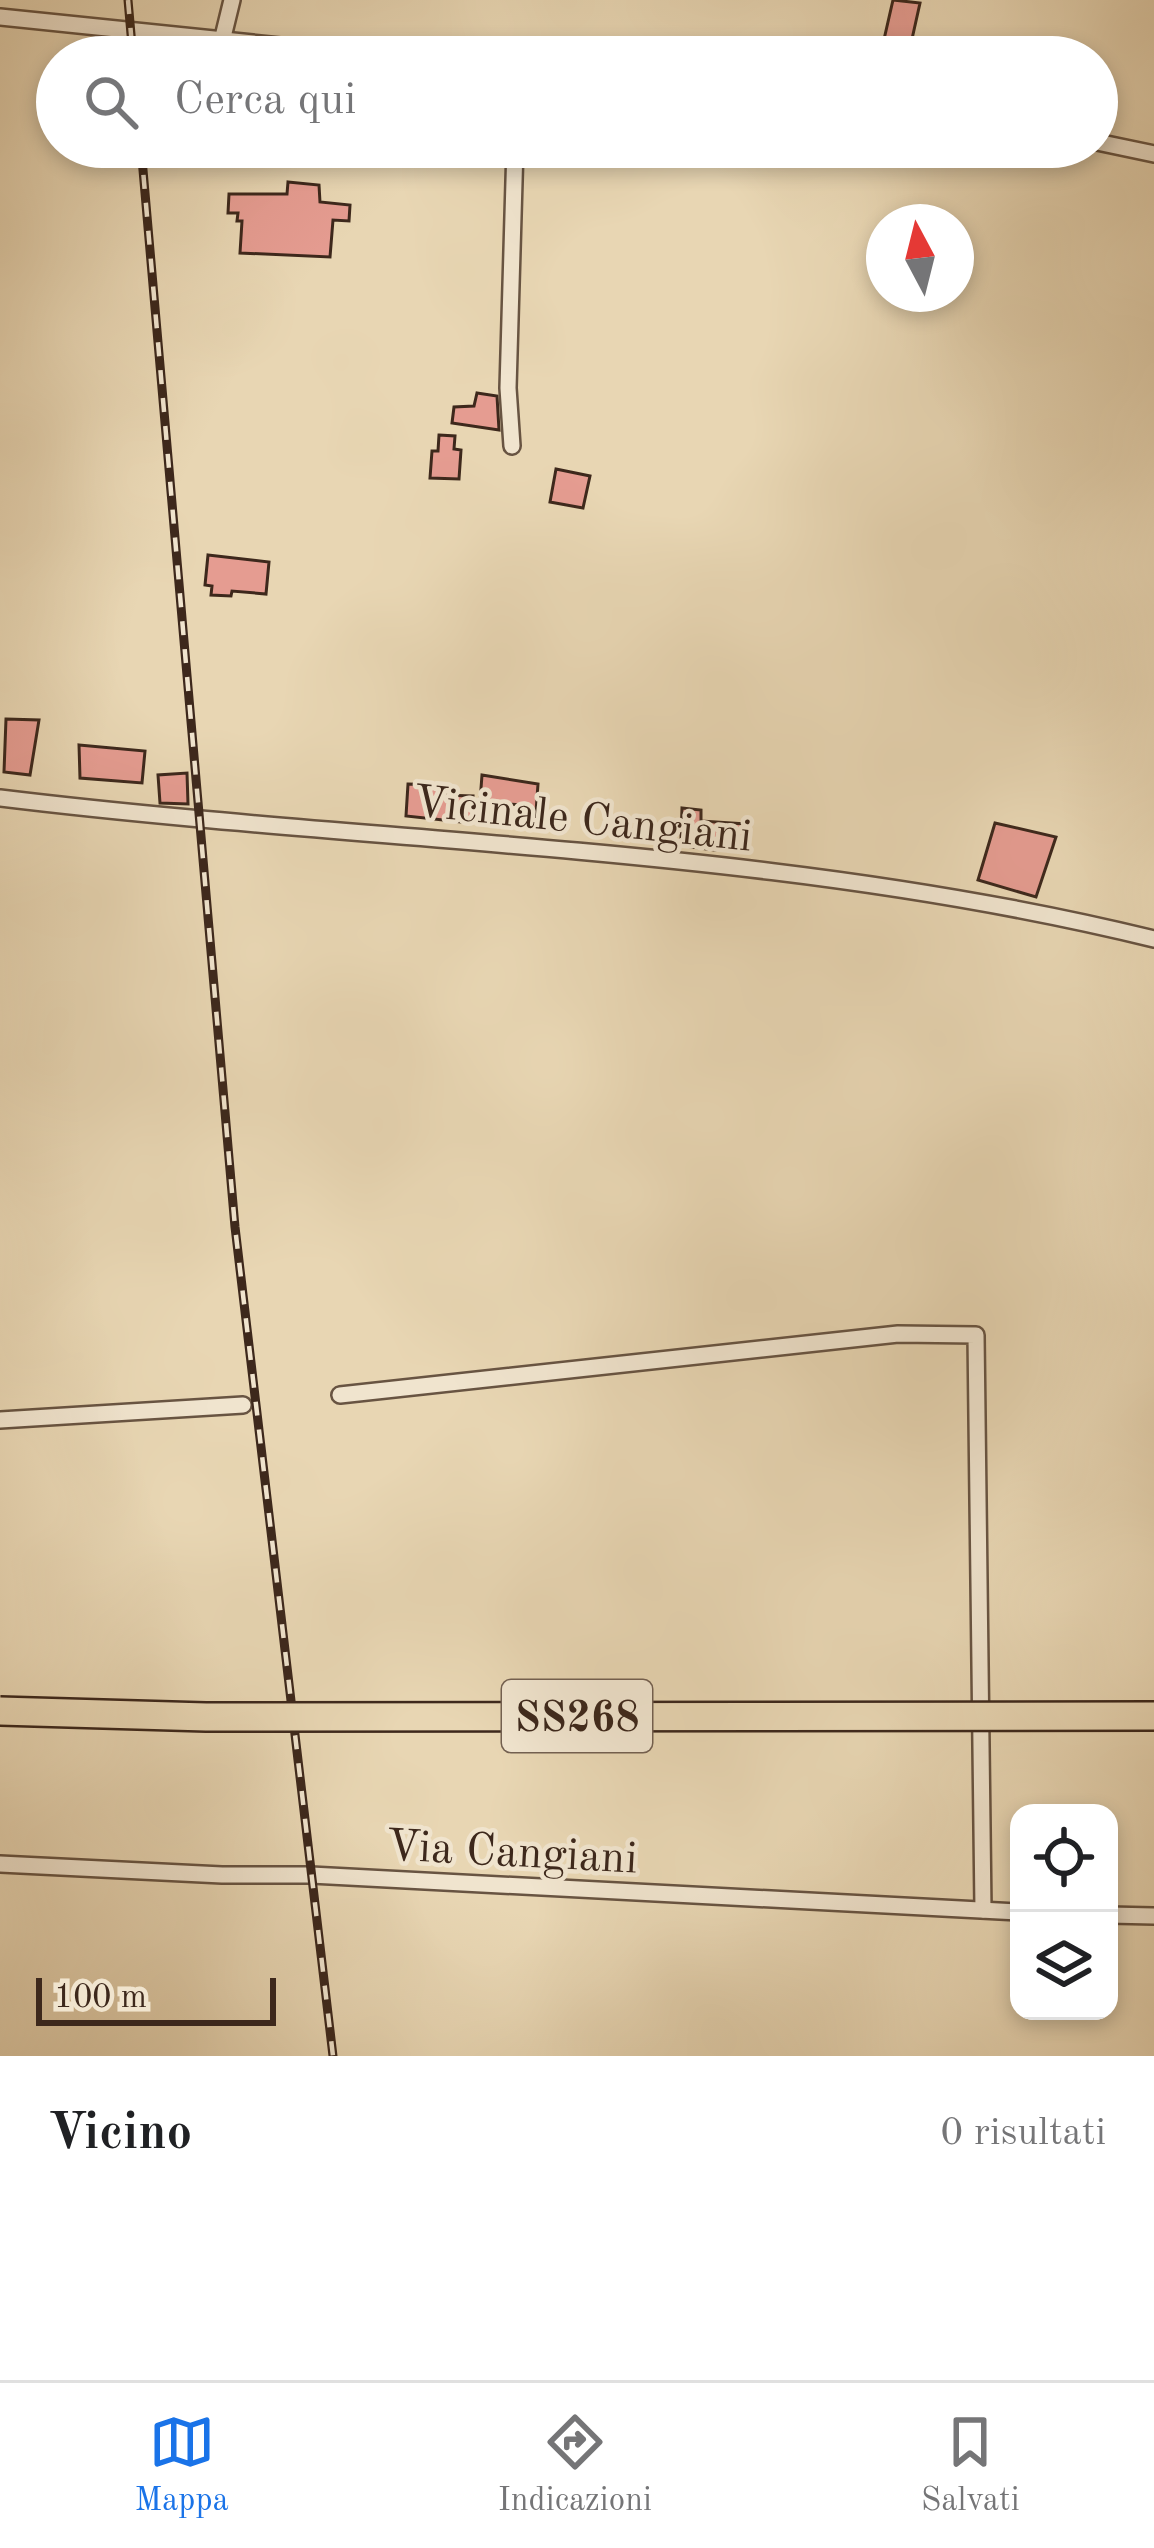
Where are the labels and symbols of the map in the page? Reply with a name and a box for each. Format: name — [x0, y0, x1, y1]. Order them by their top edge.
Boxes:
north arrow — [866, 204, 974, 312]
street label: Vicinale Cangiani — [411, 781, 754, 862]
road number: SS268 — [502, 1680, 652, 1752]
street label: Via Cangiani — [385, 1825, 639, 1884]
scale bar — [36, 1972, 276, 2025]

